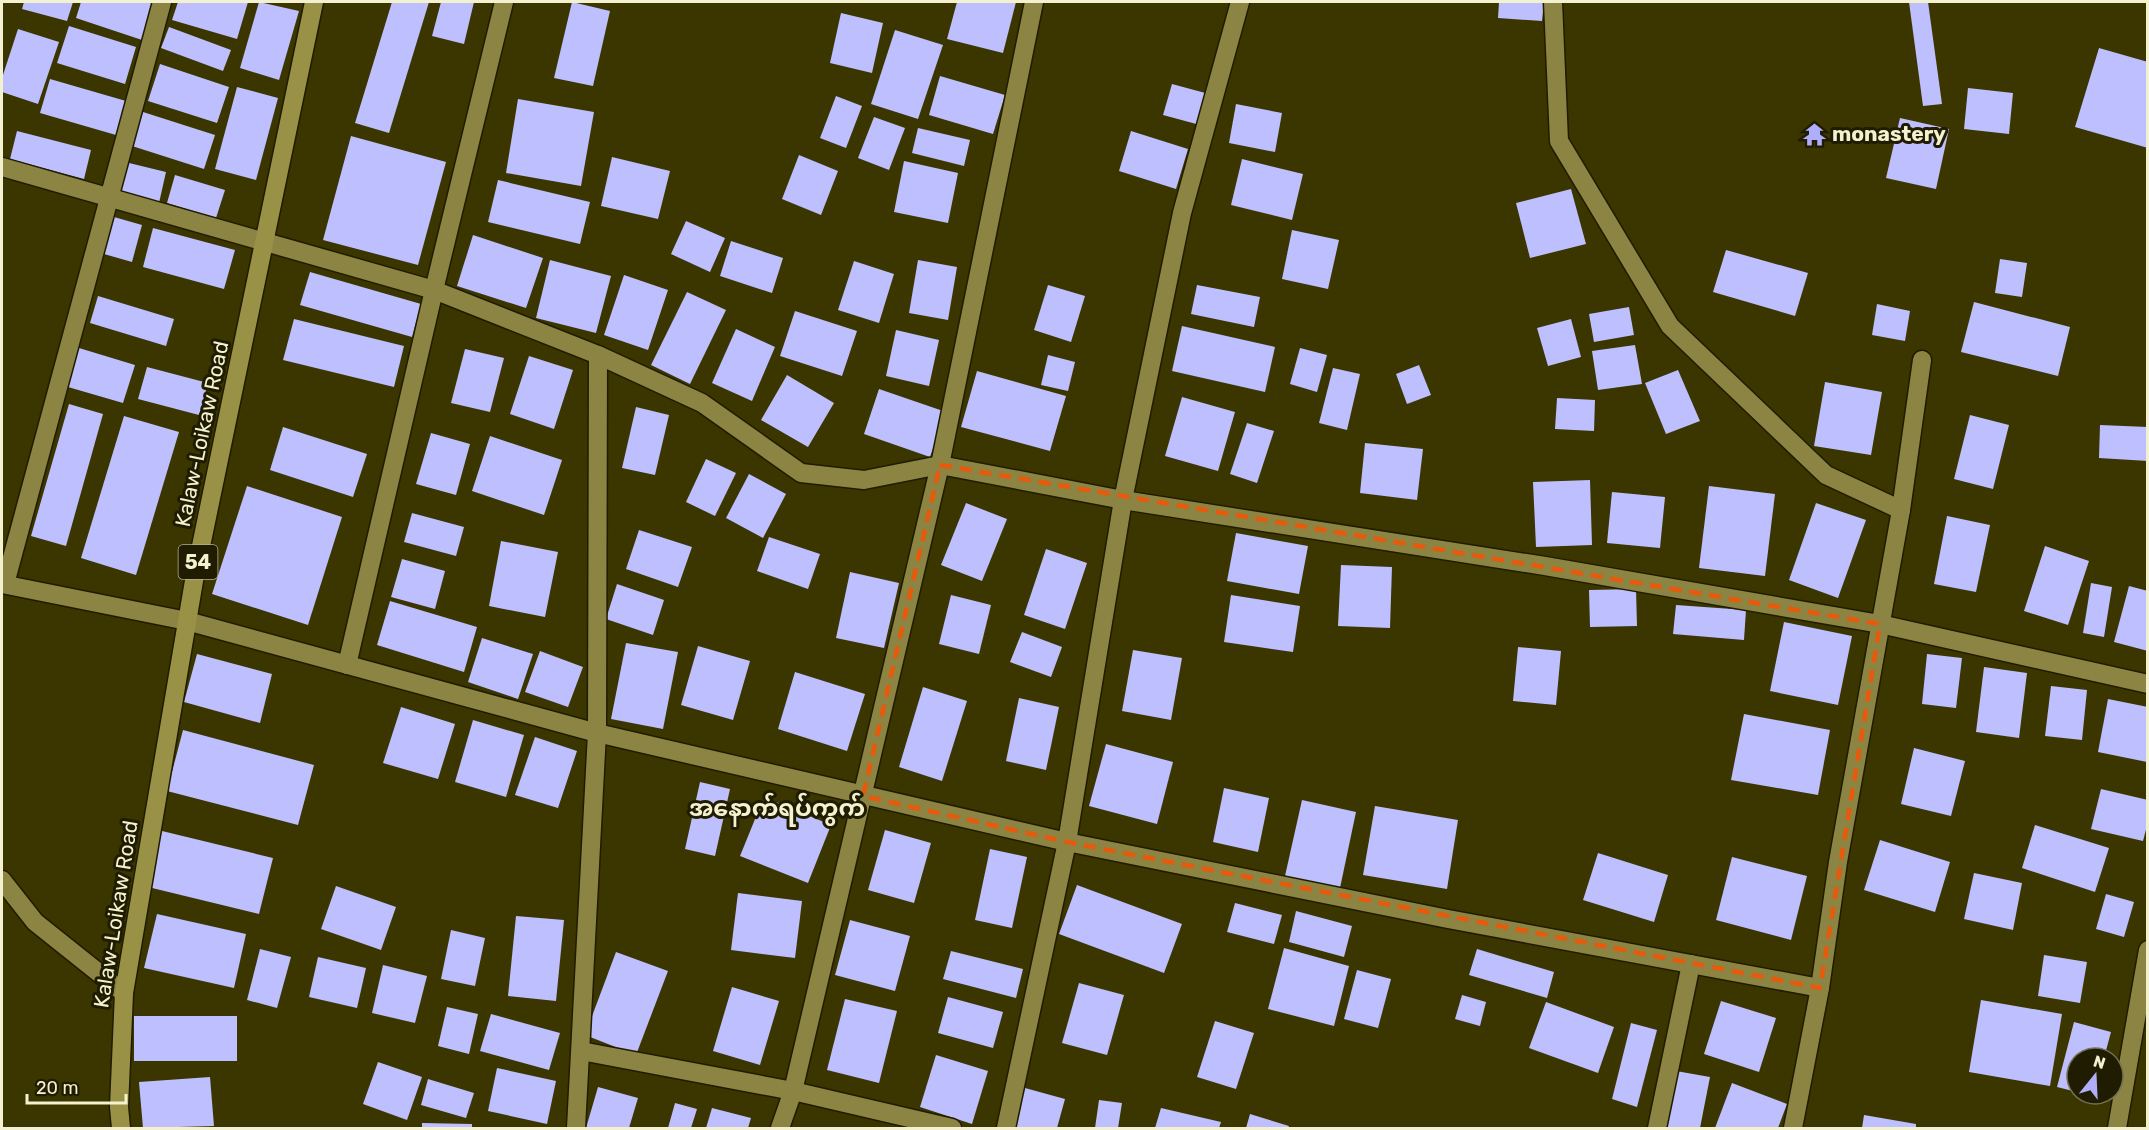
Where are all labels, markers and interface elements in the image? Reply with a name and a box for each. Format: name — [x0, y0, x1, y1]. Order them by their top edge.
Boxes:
temple icon: monastery — [1801, 121, 1827, 147]
place label: monastery — [1832, 121, 1946, 146]
street label: Kalaw-Loikaw Road — [170, 339, 233, 529]
road number: 54 — [178, 545, 218, 579]
district label: အနောက်ရပ်ကွက် — [689, 792, 865, 827]
street label: Kalaw-Loikaw Road — [88, 818, 143, 1009]
north arrow — [2065, 1046, 2125, 1106]
text: N — [2091, 1051, 2108, 1073]
scale bar — [27, 1067, 126, 1105]
text: 20 m — [36, 1077, 78, 1099]

